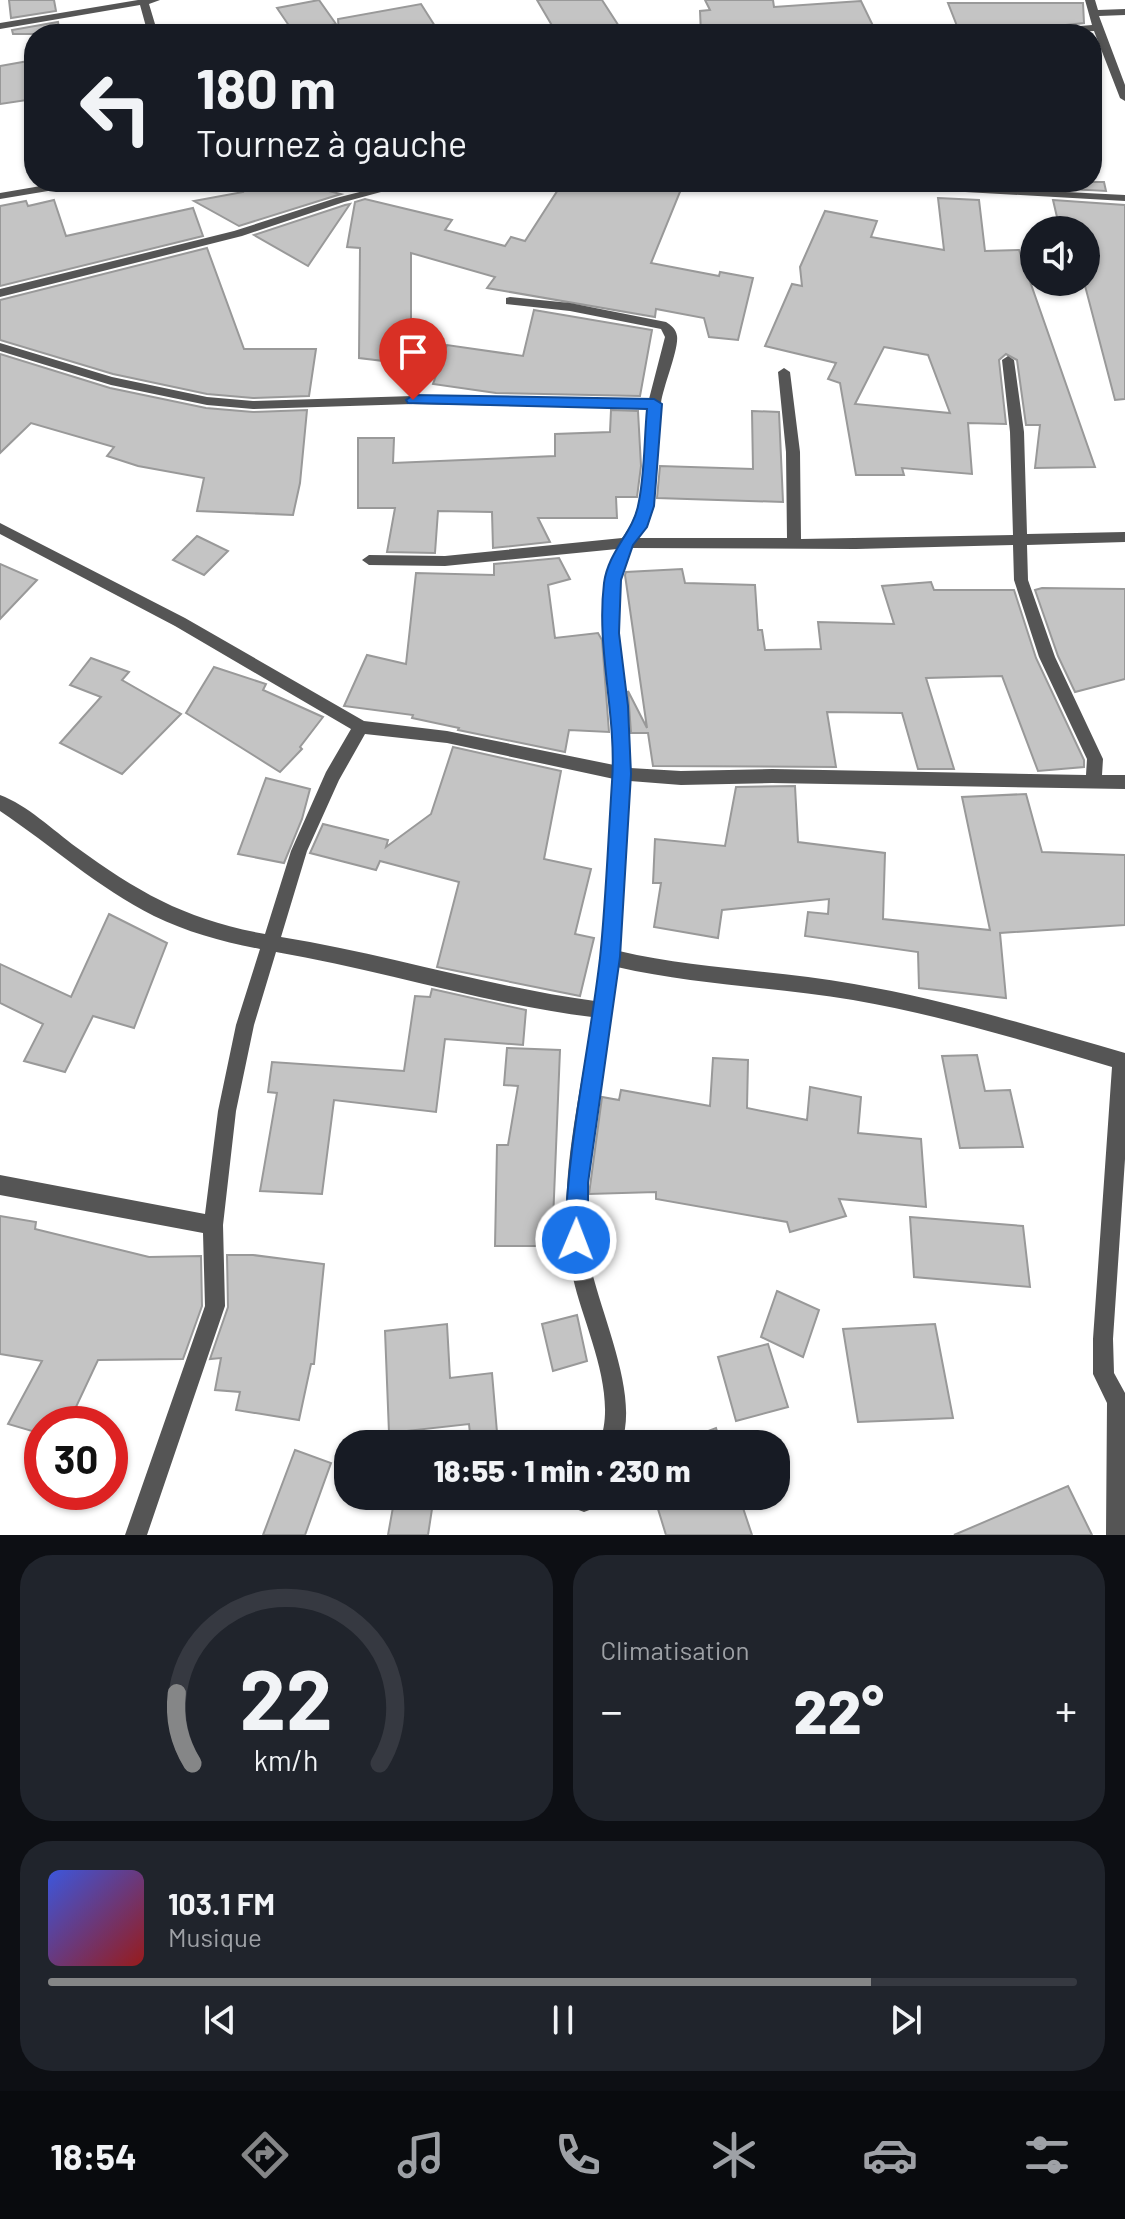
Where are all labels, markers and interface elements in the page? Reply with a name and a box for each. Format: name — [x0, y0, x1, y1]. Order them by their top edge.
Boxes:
text: 180 m — [196, 53, 336, 120]
icon: left — [64, 56, 168, 160]
text: Tournez à gauche — [196, 121, 467, 164]
map controls — [1020, 216, 1100, 296]
button: sound — [1020, 216, 1100, 296]
pin — [379, 318, 447, 400]
icon: arrive — [391, 330, 435, 374]
position arrow — [534, 1198, 618, 1282]
speed limit sign: 30 — [24, 1406, 128, 1510]
text: 18:55 · 1 min · 230 m — [433, 1452, 691, 1488]
text: Climatisation — [601, 1634, 750, 1665]
text: 22 — [240, 1647, 333, 1747]
text: 22° — [793, 1674, 884, 1746]
text: − — [601, 1683, 623, 1736]
text: + — [1055, 1683, 1077, 1736]
text: km/h — [254, 1742, 319, 1777]
text: 103.1 FM — [168, 1885, 275, 1921]
text: Musique — [168, 1921, 262, 1952]
icon: previous — [198, 1998, 242, 2042]
icon: pause — [541, 1998, 585, 2042]
icon: next — [884, 1998, 928, 2042]
icon: directions — [237, 2127, 293, 2183]
icon: music — [393, 2127, 449, 2183]
icon: phone — [550, 2127, 606, 2183]
icon: climate — [706, 2127, 762, 2183]
icon: car — [862, 2127, 918, 2183]
icon: filters — [1019, 2127, 1075, 2183]
text: 18:54 — [50, 2134, 137, 2177]

